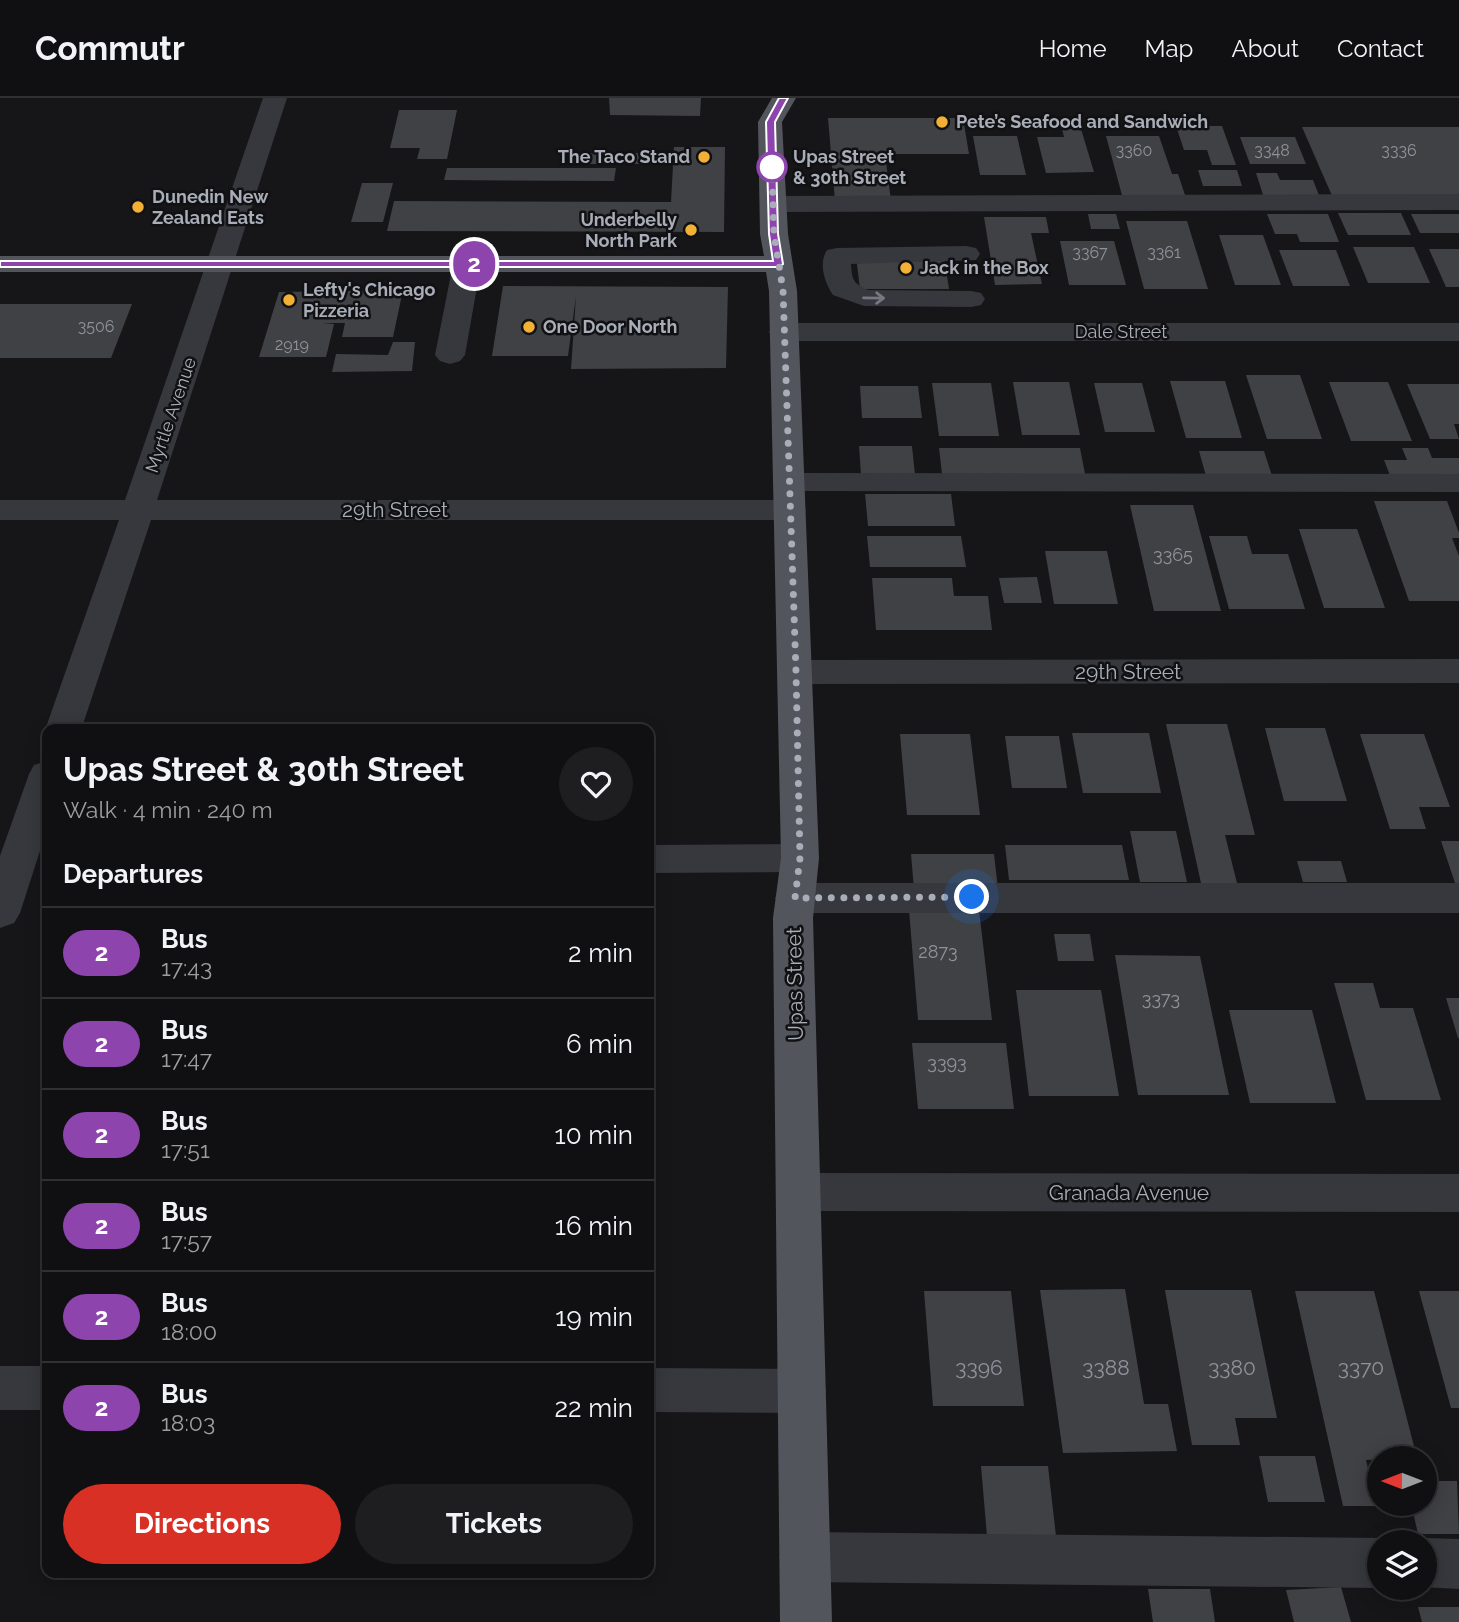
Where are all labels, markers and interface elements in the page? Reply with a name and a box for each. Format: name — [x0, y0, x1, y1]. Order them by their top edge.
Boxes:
text: Commutr — [35, 29, 185, 68]
text: Home — [1039, 34, 1107, 63]
text: Map — [1145, 34, 1193, 63]
text: About — [1231, 34, 1299, 63]
text: Contact — [1337, 34, 1424, 63]
place label: Pete’s Seafood and Sandwich — [956, 111, 1208, 132]
marker: Pete’s Seafood and Sandwich — [934, 114, 950, 130]
house number: 3360 — [1116, 141, 1152, 160]
house number: 3348 — [1254, 141, 1290, 160]
house number: 3336 — [1381, 141, 1417, 160]
place label: The Taco Stand — [558, 146, 690, 167]
place label: Upas Street & 30th Street — [793, 146, 906, 188]
marker: The Taco Stand — [696, 149, 712, 165]
marker: Upas Street & 30th Street — [757, 152, 787, 182]
place label: Dunedin New Zealand Eats — [152, 186, 269, 228]
marker: Dunedin New Zealand Eats — [130, 199, 146, 215]
place label: Underbelly North Park — [580, 209, 678, 251]
marker: Underbelly North Park — [683, 222, 699, 238]
line badge: 2 — [451, 241, 497, 287]
house number: 3367 — [1072, 243, 1108, 262]
house number: 3361 — [1147, 243, 1181, 262]
text: 2 — [467, 249, 481, 278]
place label: Jack in the Box — [920, 257, 1049, 278]
marker: Jack in the Box — [898, 260, 914, 276]
place label: Lefty's Chicago Pizzeria — [303, 279, 436, 321]
one-way arrow — [862, 291, 885, 304]
marker: Lefty's Chicago Pizzeria — [281, 292, 297, 308]
place label: One Door North — [543, 316, 677, 337]
house number: 3506 — [78, 317, 114, 336]
marker: One Door North — [521, 319, 537, 335]
street label: Dale Street — [1075, 321, 1167, 342]
house number: 2919 — [275, 335, 309, 354]
street label: Myrtle Avenue — [141, 354, 200, 475]
street label: 29th Street — [342, 497, 448, 522]
house number: 3365 — [1153, 544, 1193, 565]
street label: 29th Street — [1075, 659, 1181, 684]
button: heart — [559, 747, 633, 821]
text: Upas Street & 30th Street — [63, 750, 464, 789]
text: Walk · 4 min · 240 m — [63, 796, 273, 823]
text: Departures — [63, 859, 203, 889]
your location — [954, 879, 989, 914]
text: Bus — [161, 924, 208, 954]
street label: Upas Street — [781, 927, 808, 1041]
text: 2 — [95, 938, 108, 967]
text: 2 min — [568, 938, 633, 968]
house number: 2873 — [918, 941, 958, 962]
text: 17:43 — [161, 954, 212, 981]
house number: 3373 — [1142, 988, 1180, 1009]
text: Bus — [161, 1015, 208, 1045]
text: 2 — [95, 1029, 108, 1058]
text: 6 min — [566, 1029, 633, 1059]
text: 17:47 — [161, 1045, 212, 1072]
house number: 3393 — [927, 1052, 967, 1073]
text: Bus — [161, 1106, 208, 1136]
text: 2 — [95, 1120, 108, 1149]
text: 10 min — [555, 1120, 633, 1150]
text: 17:51 — [161, 1136, 210, 1163]
street label: Granada Avenue — [1049, 1180, 1209, 1205]
text: Bus — [161, 1197, 208, 1227]
text: 2 — [95, 1211, 108, 1240]
text: 16 min — [555, 1211, 633, 1241]
text: 17:57 — [161, 1227, 212, 1254]
text: Bus — [161, 1288, 208, 1318]
text: 2 — [95, 1302, 108, 1331]
text: 19 min — [555, 1302, 633, 1332]
text: 18:00 — [161, 1318, 217, 1345]
house number: 3396 — [955, 1355, 1003, 1380]
house number: 3388 — [1082, 1355, 1130, 1380]
house number: 3380 — [1208, 1355, 1256, 1380]
house number: 3370 — [1338, 1355, 1384, 1380]
text: Bus — [161, 1379, 208, 1409]
text: 2 — [95, 1393, 108, 1422]
text: 22 min — [555, 1393, 633, 1423]
text: 18:03 — [161, 1409, 215, 1436]
north arrow — [1367, 1446, 1437, 1516]
map controls — [1367, 1446, 1437, 1600]
button: Directions — [63, 1484, 341, 1564]
button: Tickets — [355, 1484, 633, 1564]
button: layers — [1367, 1530, 1437, 1600]

